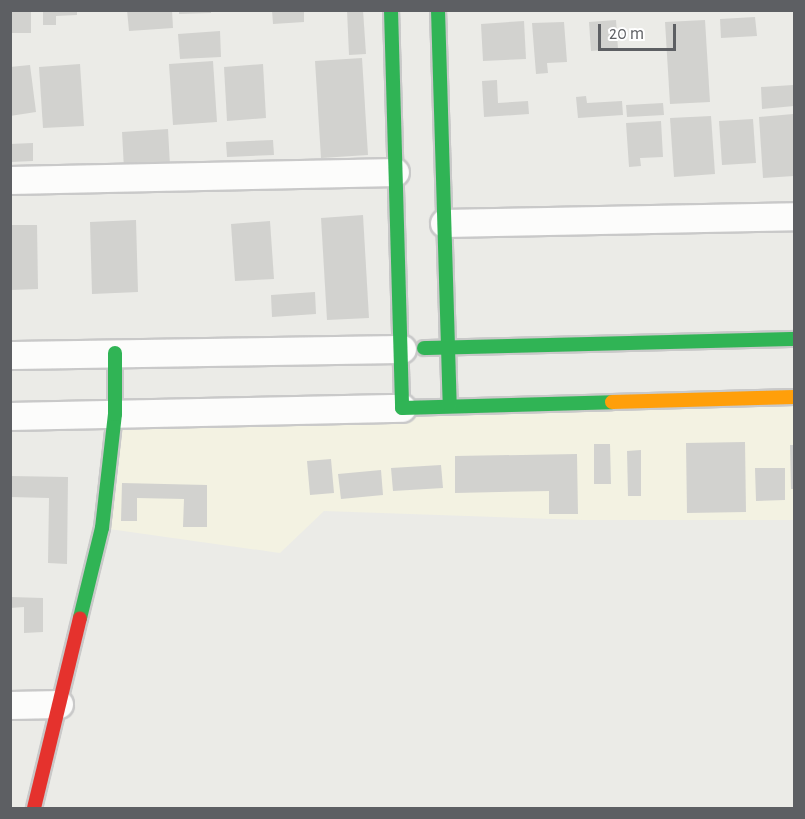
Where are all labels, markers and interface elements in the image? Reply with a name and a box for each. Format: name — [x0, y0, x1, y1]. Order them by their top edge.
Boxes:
scale bar — [601, 12, 679, 50]
text: 20 m — [609, 25, 644, 43]

